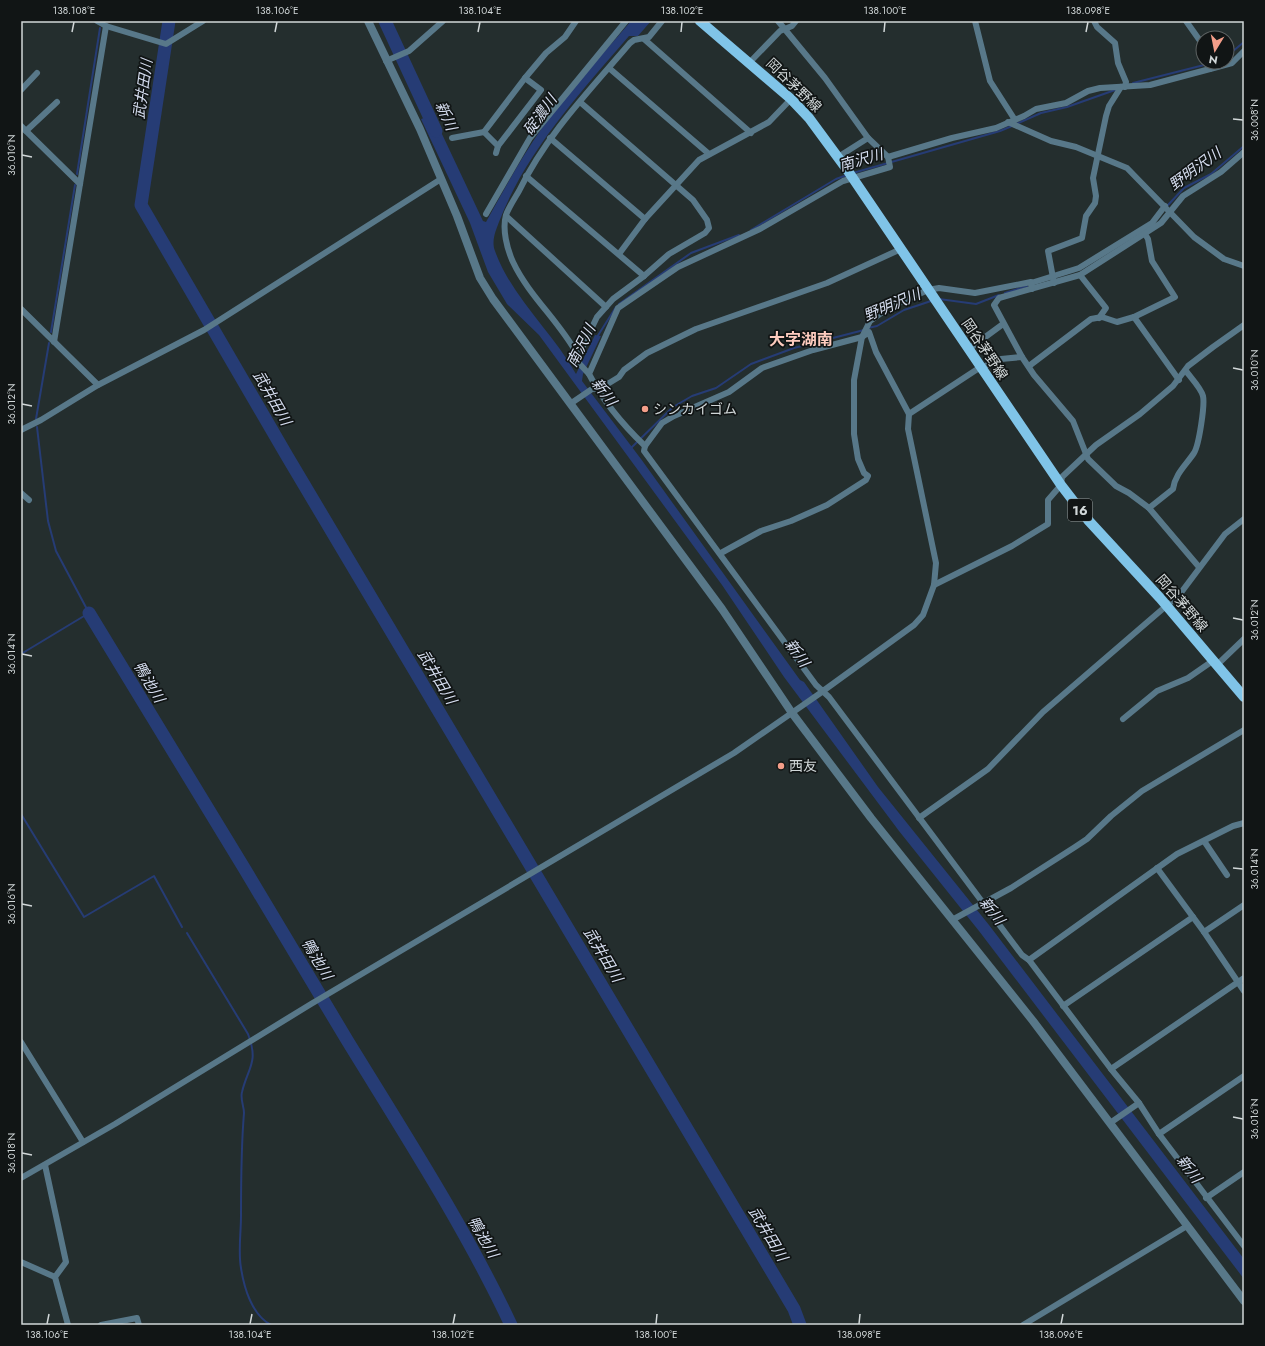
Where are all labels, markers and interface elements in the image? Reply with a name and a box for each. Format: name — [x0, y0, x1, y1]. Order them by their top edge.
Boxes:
text: 138.108°E — [53, 3, 95, 18]
text: 138.106°E — [256, 3, 298, 18]
text: 138.104°E — [459, 3, 501, 18]
text: 138.102°E — [661, 3, 703, 18]
text: 138.100°E — [863, 3, 907, 18]
text: 138.098°E — [1066, 3, 1110, 18]
north arrow — [1195, 30, 1235, 70]
text: N — [1208, 51, 1219, 68]
street label: 岡谷茅野線 — [762, 53, 826, 117]
water label: 武井田川 — [128, 56, 158, 120]
water label: 碇濃川 — [518, 89, 563, 140]
water label: 新川 — [430, 98, 463, 136]
text: 36.008°N — [1247, 99, 1262, 141]
text: 36.010°N — [4, 134, 19, 176]
water label: 野明沢川 — [1164, 141, 1227, 196]
water label: 南沢川 — [836, 143, 888, 177]
water label: 野明沢川 — [860, 282, 926, 327]
street label: 岡谷茅野線 — [957, 314, 1013, 384]
water label: 南沢川 — [561, 319, 602, 371]
district label: 大字湖南 — [769, 328, 833, 351]
text: 36.010°N — [1247, 349, 1262, 391]
water label: 武井田川 — [247, 367, 298, 431]
water label: 新川 — [586, 373, 623, 412]
text: 36.012°N — [4, 384, 19, 424]
place label: シンカイゴム — [653, 399, 737, 419]
marker: シンカイゴム — [640, 404, 650, 414]
road number: 16 — [1068, 499, 1092, 521]
street label: 岡谷茅野線 — [1151, 570, 1213, 636]
text: 36.012°N — [1247, 600, 1262, 640]
text: 36.014°N — [4, 633, 19, 675]
water label: 新川 — [779, 634, 816, 673]
water label: 武井田川 — [412, 646, 463, 710]
water label: 鴨池川 — [128, 657, 171, 709]
place label: 西友 — [789, 756, 817, 776]
marker: 西友 — [776, 761, 786, 771]
text: 36.014°N — [1247, 848, 1262, 890]
text: 36.016°N — [4, 883, 19, 925]
water label: 新川 — [974, 892, 1011, 931]
water label: 武井田川 — [578, 924, 629, 988]
water label: 鴨池川 — [296, 934, 339, 986]
text: 36.016°N — [1247, 1098, 1262, 1140]
text: 36.018°N — [4, 1133, 19, 1173]
water label: 新川 — [1171, 1150, 1208, 1189]
water label: 武井田川 — [743, 1203, 794, 1267]
water label: 鴨池川 — [462, 1212, 505, 1264]
text: 138.106°E — [26, 1327, 68, 1342]
text: 138.104°E — [229, 1327, 271, 1342]
text: 138.102°E — [432, 1327, 474, 1342]
text: 138.100°E — [634, 1327, 678, 1342]
text: 138.098°E — [837, 1327, 881, 1342]
text: 138.096°E — [1039, 1327, 1083, 1342]

